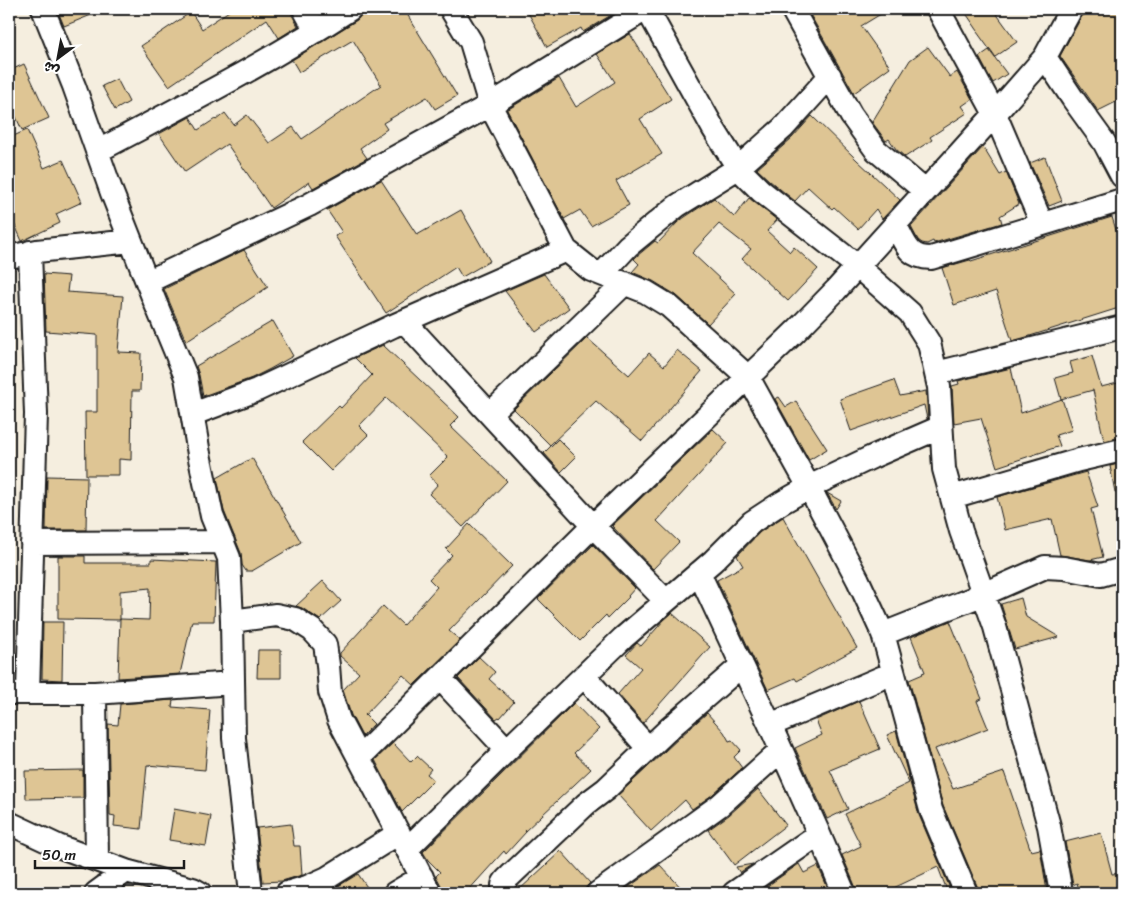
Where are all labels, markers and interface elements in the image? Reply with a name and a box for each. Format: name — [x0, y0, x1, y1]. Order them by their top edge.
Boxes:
north arrow — [32, 32, 82, 82]
text: ش — [38, 54, 65, 83]
scale bar — [35, 837, 184, 869]
text: 50 m — [42, 842, 77, 868]

